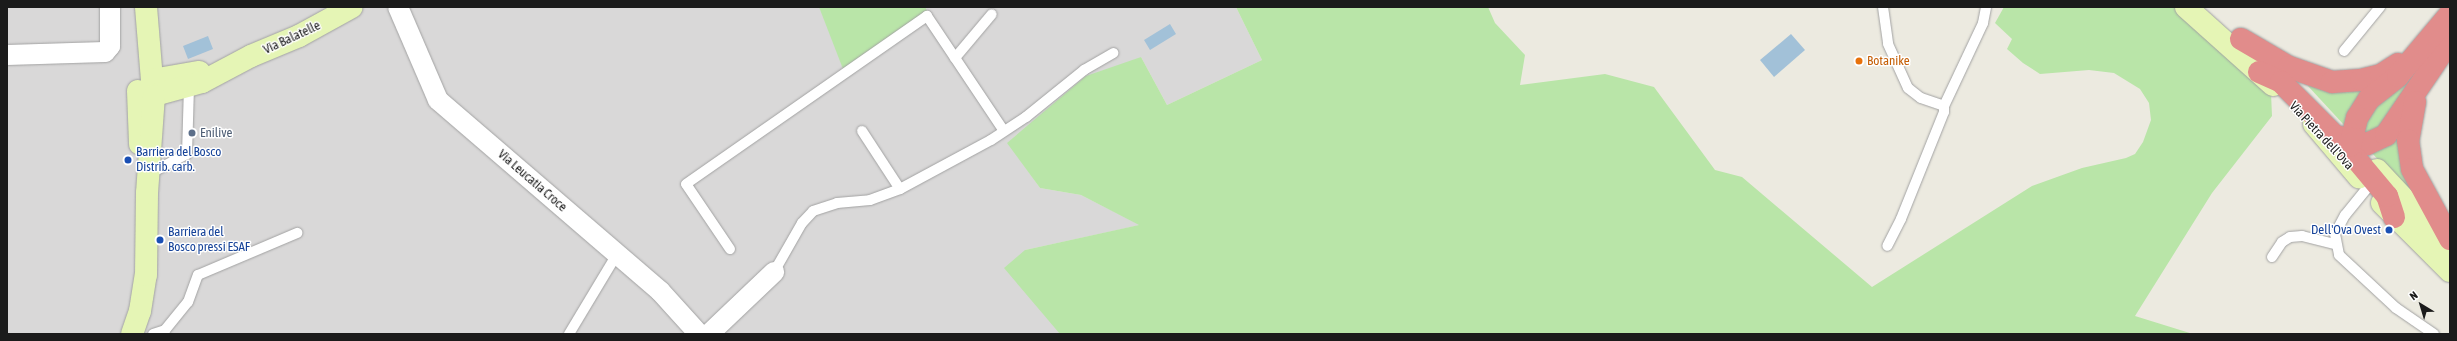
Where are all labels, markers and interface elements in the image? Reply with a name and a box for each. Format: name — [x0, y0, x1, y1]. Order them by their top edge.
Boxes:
street label: Via Balatelle — [261, 18, 323, 58]
place label: Botanike — [1867, 53, 1910, 69]
marker: Botanike — [1854, 56, 1864, 66]
street label: Via Pietra dell'Ova — [2286, 99, 2356, 173]
place label: Enilive — [200, 125, 232, 141]
marker: Enilive — [187, 128, 197, 138]
place label: Barriera del Bosco Distrib. carb. — [136, 145, 221, 176]
street label: Via Leucatia Croce — [494, 147, 570, 215]
marker: Barriera del Bosco Distrib. carb. — [123, 155, 133, 165]
place label: Dell'Ova Ovest — [2311, 222, 2381, 238]
place label: Barriera del Bosco pressi ESAF — [168, 225, 250, 256]
marker: Dell'Ova Ovest — [2384, 225, 2394, 235]
marker: Barriera del Bosco pressi ESAF — [155, 235, 165, 245]
north arrow — [2401, 285, 2441, 325]
text: N — [2407, 289, 2420, 302]

